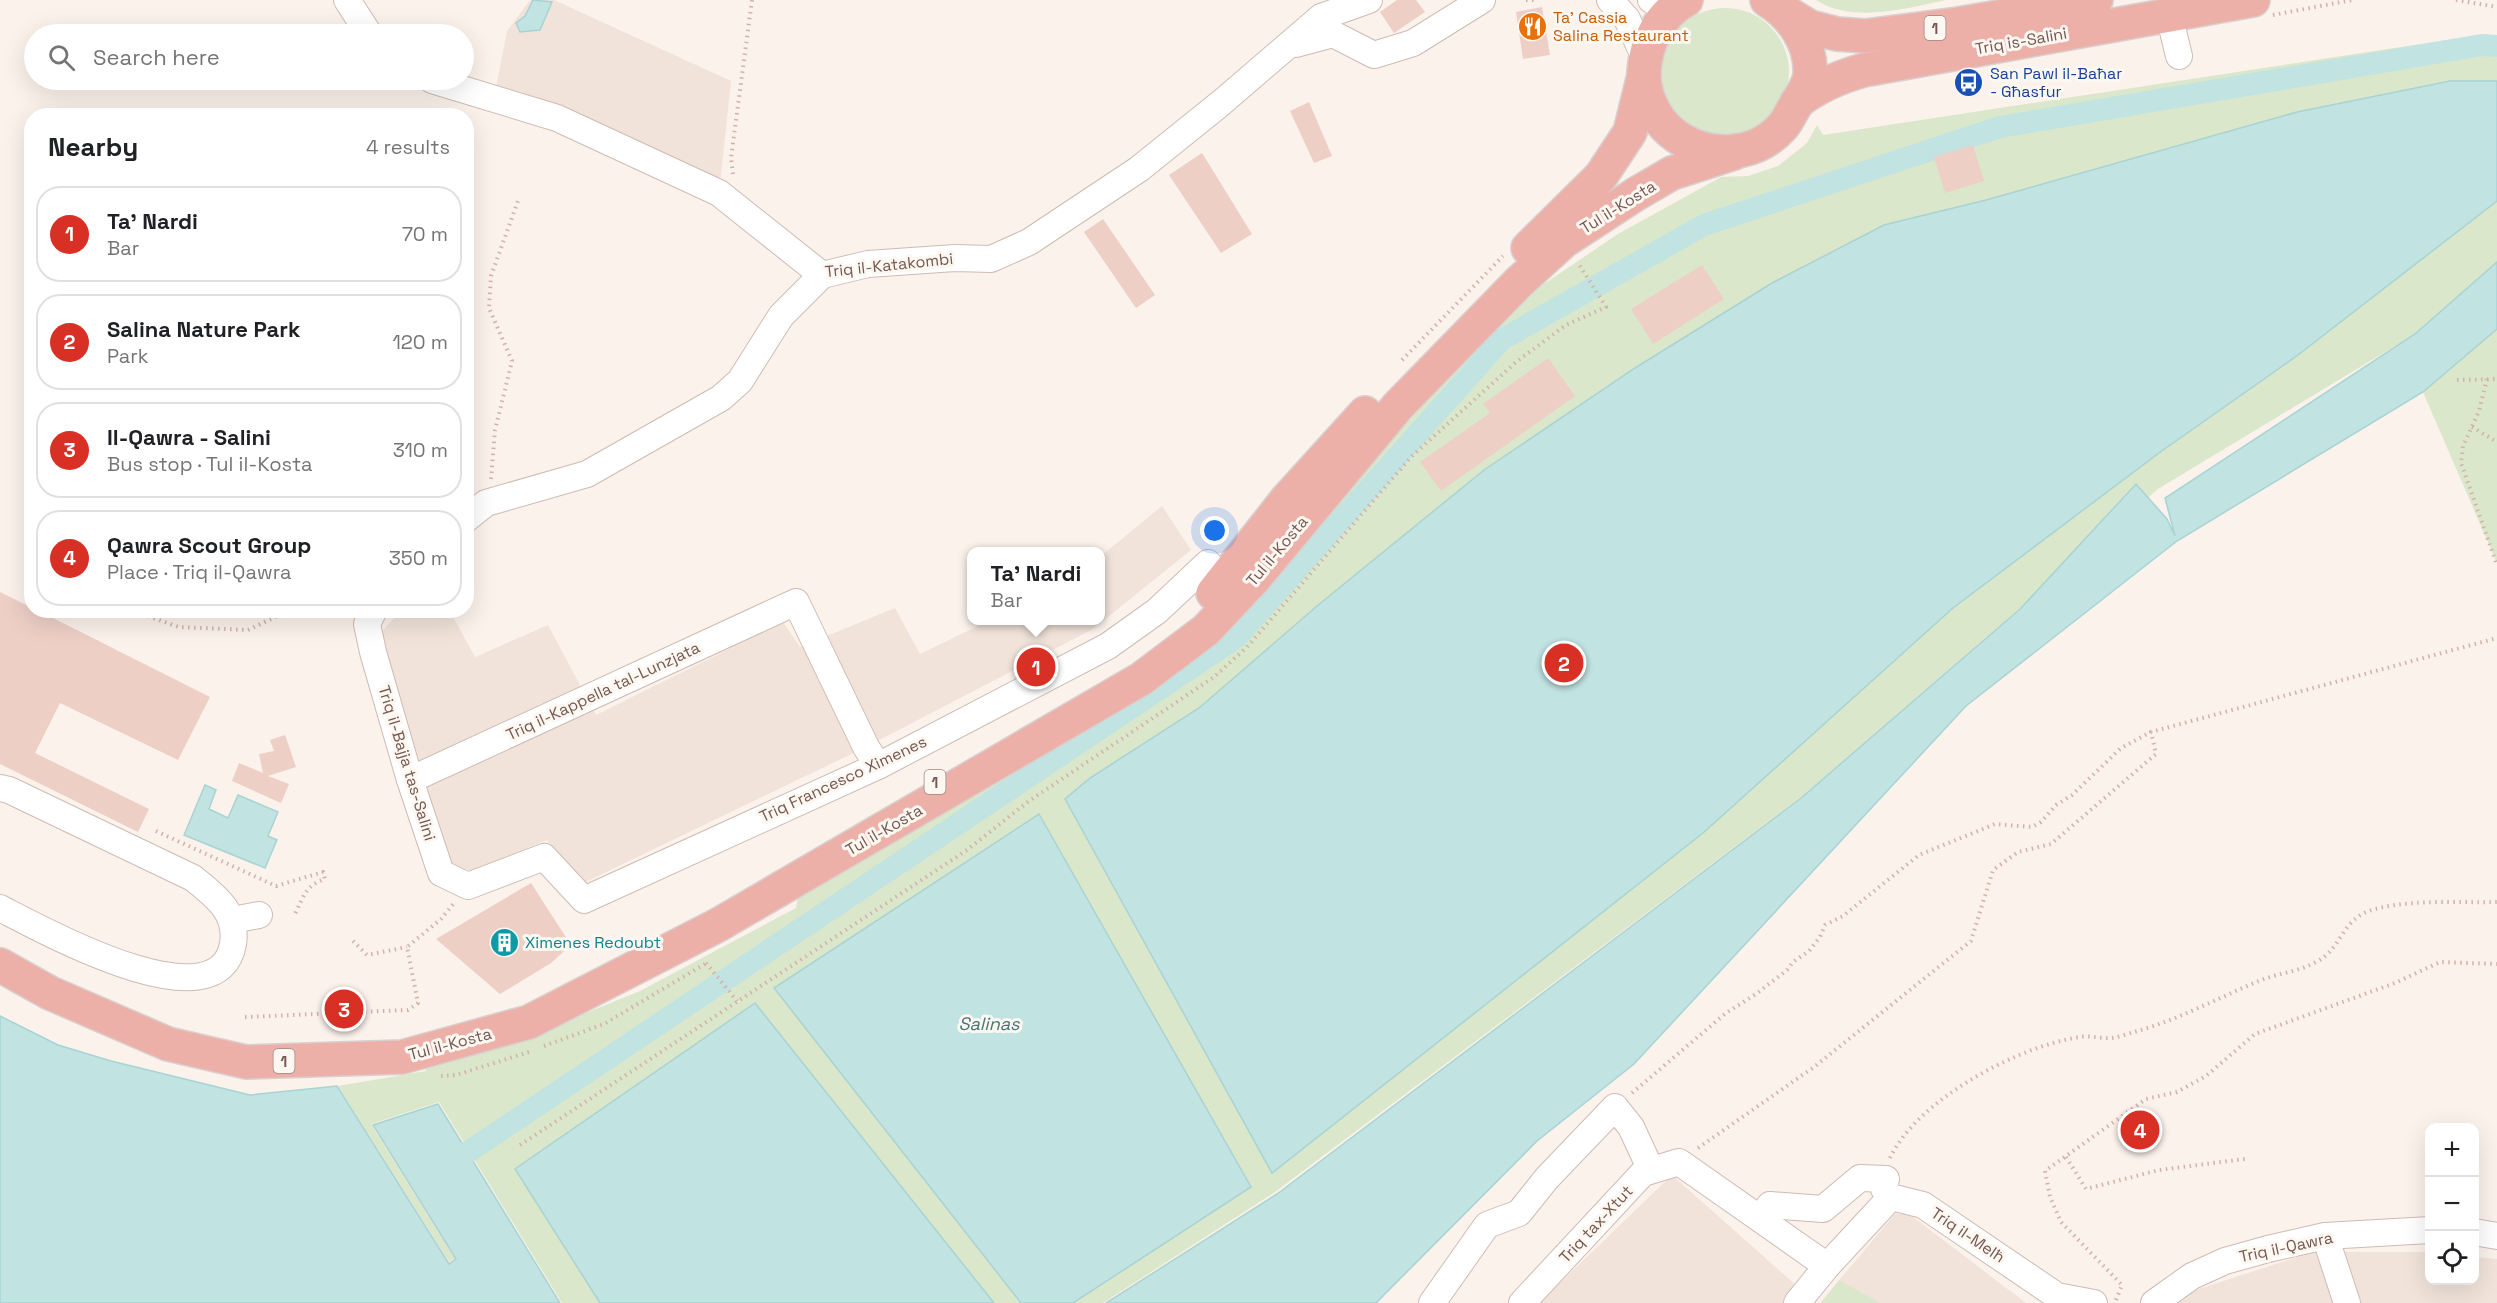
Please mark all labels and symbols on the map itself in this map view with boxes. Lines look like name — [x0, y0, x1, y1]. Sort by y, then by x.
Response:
place label: Ta' Cassia Salina Restaurant — [1553, 7, 1689, 46]
restaurant icon: Ta' Cassia Salina Restaurant — [1516, 10, 1548, 42]
road number: 1 — [1924, 16, 1946, 40]
street label: Triq is-Salini — [1973, 23, 2069, 59]
place label: San Pawl il-Baħar - Għasfur — [1990, 63, 2122, 102]
bus stop icon: San Pawl il-Baħar - Għasfur — [1953, 66, 1985, 98]
street label: Tul il-Kosta — [1576, 176, 1660, 238]
street label: Triq il-Katakombi — [824, 248, 954, 282]
street label: Tul il-Kosta — [1242, 512, 1312, 590]
your location — [1200, 516, 1229, 545]
street label: Triq il-Kappella tal-Lunzjata — [503, 637, 703, 745]
pin: 2 — [1544, 640, 1584, 686]
pin: 1 — [1016, 644, 1056, 690]
street label: Triq il-Bajja tas-Salini — [373, 683, 441, 843]
street label: Triq Francesco Ximenes — [756, 731, 930, 827]
road number: 1 — [924, 770, 946, 794]
street label: Tul il-Kosta — [842, 800, 926, 860]
building icon: Ximenes Redoubt — [488, 926, 520, 958]
place label: Ximenes Redoubt — [525, 932, 661, 953]
pin: 3 — [324, 986, 364, 1032]
water label: Salinas — [958, 1012, 1020, 1035]
street label: Tul il-Kosta — [406, 1023, 494, 1065]
road number: 1 — [274, 1049, 294, 1073]
pin: 4 — [2120, 1108, 2160, 1152]
street label: Triq tax-Xtut — [1555, 1181, 1637, 1267]
street label: Triq il-Melħ — [1927, 1203, 2009, 1267]
street label: Triq il-Qawra — [2237, 1227, 2335, 1267]

